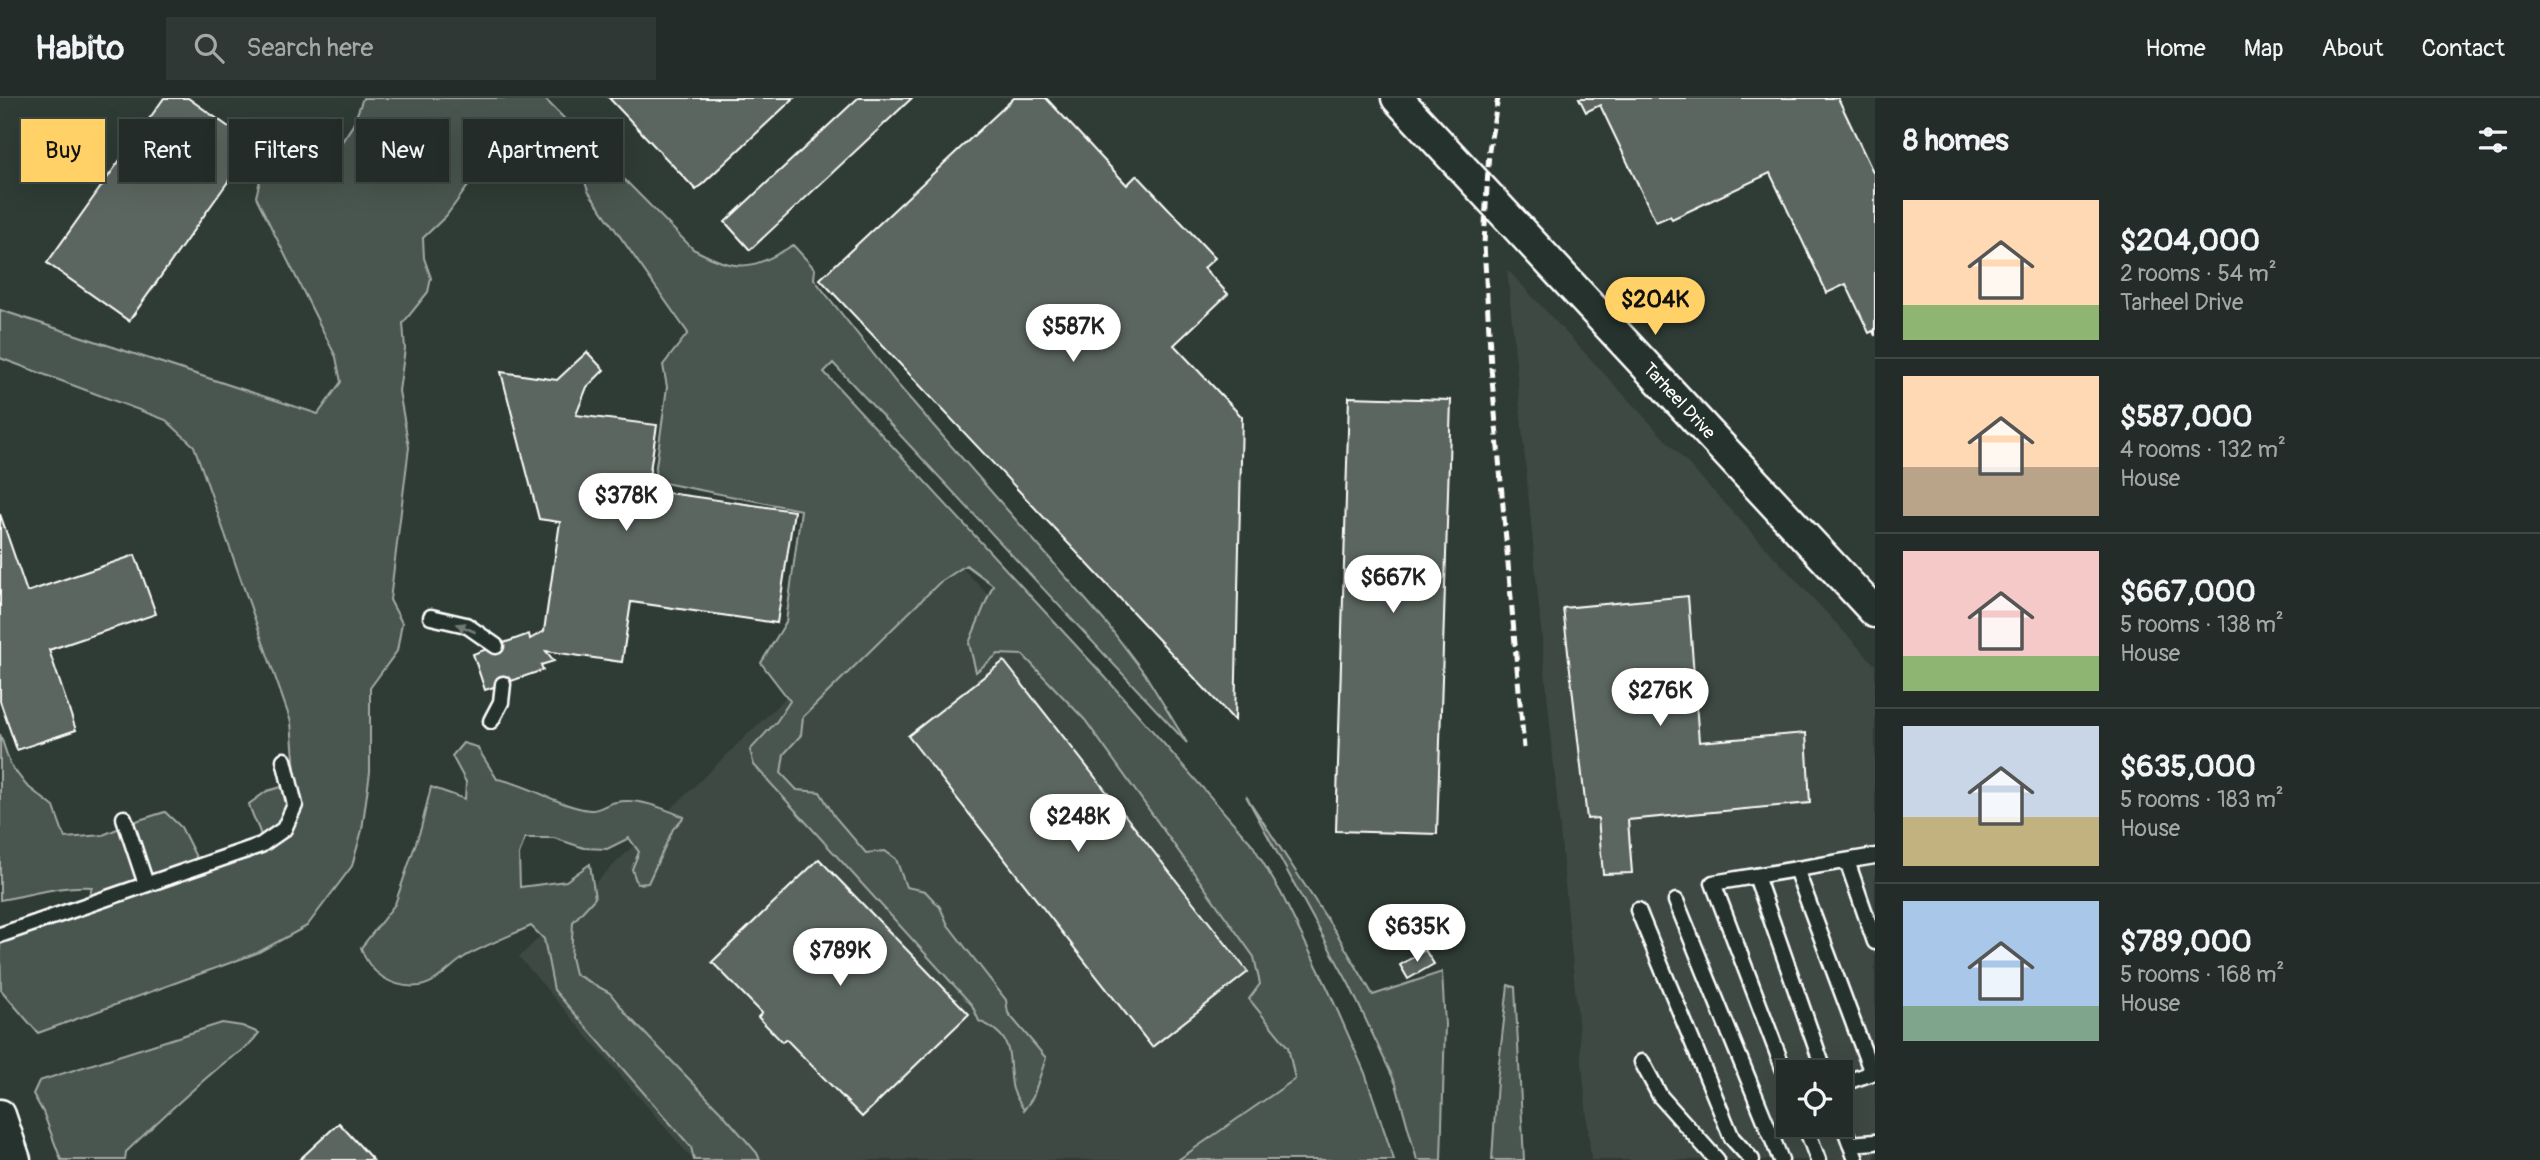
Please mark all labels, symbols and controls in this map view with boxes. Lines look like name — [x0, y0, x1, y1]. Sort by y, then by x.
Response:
search box — [166, 17, 656, 80]
text: Habito — [35, 28, 124, 69]
icon: search — [190, 29, 228, 67]
text: Search here — [246, 32, 373, 64]
text: Home — [2145, 34, 2206, 63]
text: Map — [2244, 34, 2284, 63]
text: About — [2322, 34, 2384, 63]
text: Contact — [2422, 34, 2505, 63]
chip: Buy — [21, 119, 105, 182]
chip: Rent — [119, 119, 215, 182]
chip: Filters — [229, 119, 342, 182]
chip: New — [356, 119, 449, 182]
chip: Apartment — [463, 119, 623, 182]
icon: filters — [2474, 121, 2512, 159]
text: 8 homes — [1903, 122, 2009, 159]
text: $204,000 — [2120, 222, 2260, 259]
icon: home — [1959, 228, 2043, 312]
text: 2 rooms · 54 m² — [2120, 259, 2277, 288]
pin: $204K — [1606, 278, 1704, 337]
text: $204K — [1621, 285, 1689, 314]
text: Tarheel Drive — [2120, 288, 2243, 317]
pin: $587K — [1024, 304, 1122, 364]
text: $587K — [1042, 312, 1104, 341]
street label: Tarheel Drive — [1638, 358, 1720, 444]
text: $587,000 — [2120, 398, 2253, 435]
icon: home — [1959, 404, 2043, 488]
text: 4 rooms · 132 m² — [2120, 435, 2286, 464]
text: House — [2120, 464, 2180, 493]
pin: $378K — [577, 474, 675, 533]
text: $378K — [595, 481, 657, 510]
pin: $667K — [1344, 556, 1442, 615]
text: $667K — [1360, 563, 1426, 592]
text: $667,000 — [2120, 573, 2256, 610]
icon: home — [1959, 579, 2043, 663]
text: 5 rooms · 138 m² — [2120, 610, 2284, 639]
one-way arrow — [456, 622, 476, 634]
text: House — [2120, 639, 2180, 668]
pin: $276K — [1611, 668, 1709, 728]
text: $276K — [1628, 676, 1692, 705]
text: $635,000 — [2120, 748, 2256, 785]
icon: home — [1959, 754, 2043, 838]
text: 5 rooms · 183 m² — [2120, 785, 2284, 814]
pin: $248K — [1029, 794, 1127, 854]
text: $248K — [1046, 802, 1110, 831]
text: House — [2120, 814, 2180, 843]
pin: $635K — [1368, 904, 1466, 964]
text: $635K — [1384, 912, 1450, 941]
text: $789,000 — [2120, 923, 2252, 960]
pin: $789K — [791, 928, 889, 988]
icon: home — [1959, 929, 2043, 1013]
text: $789K — [809, 936, 871, 965]
text: 5 rooms · 168 m² — [2120, 960, 2284, 989]
text: House — [2120, 989, 2180, 1018]
map controls — [1776, 1060, 1853, 1137]
button: locate — [1776, 1060, 1853, 1137]

